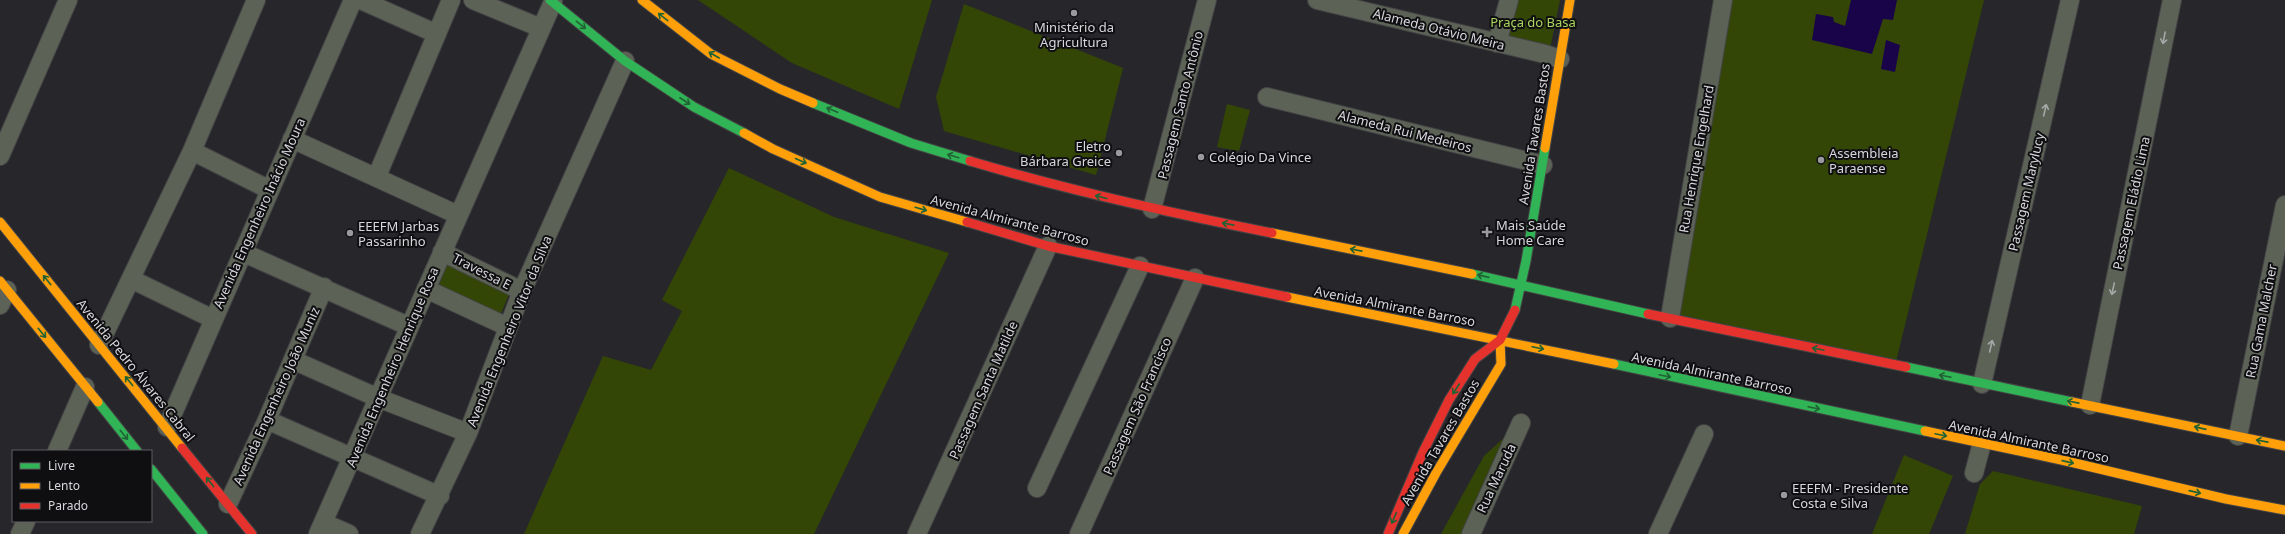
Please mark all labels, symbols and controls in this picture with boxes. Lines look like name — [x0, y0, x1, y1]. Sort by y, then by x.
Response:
street label: Alameda Otávio Meira — [1371, 4, 1507, 54]
marker: Ministério da Agricultura — [1069, 8, 1079, 18]
one-way arrow — [658, 12, 669, 21]
park label: Praça do Basa — [1490, 13, 1576, 31]
place label: Ministério da Agricultura — [1034, 18, 1114, 51]
one-way arrow — [575, 20, 586, 29]
street label: Passagem Santo Antônio — [1153, 29, 1207, 181]
one-way arrow — [2160, 31, 2168, 44]
one-way arrow — [708, 50, 720, 58]
street label: Avenida Tavares Bastos — [1514, 62, 1554, 206]
street label: Rua Henrique Engelhard — [1674, 84, 1718, 234]
one-way arrow — [680, 97, 691, 106]
one-way arrow — [2042, 104, 2050, 117]
one-way arrow — [826, 106, 838, 114]
street label: Alameda Rui Medeiros — [1336, 106, 1474, 156]
street label: Avenida Engenheiro Inácio Moura — [209, 115, 309, 311]
street label: Passagem Marylucy — [2004, 131, 2048, 253]
street label: Passagem Eládio Lima — [2108, 135, 2154, 271]
place label: Eletro Bárbara Greice — [1020, 137, 1111, 170]
place label: Assembleia Paraense — [1829, 144, 1899, 177]
marker: Eletro Bárbara Greice — [1114, 148, 1124, 158]
place label: Colégio Da Vince — [1209, 148, 1311, 166]
one-way arrow — [947, 152, 960, 159]
marker: Colégio Da Vince — [1196, 152, 1206, 162]
marker: Assembleia Paraense — [1816, 155, 1826, 165]
one-way arrow — [794, 158, 806, 166]
street label: Avenida Almirante Barroso — [929, 190, 1091, 250]
one-way arrow — [1095, 193, 1108, 200]
one-way arrow — [915, 206, 928, 213]
place label: Mais Saúde Home Care — [1496, 216, 1566, 249]
place label: EEEFM Jarbas Passarinho — [358, 217, 439, 250]
one-way arrow — [1222, 220, 1235, 228]
marker: Mais Saúde Home Care — [1481, 226, 1493, 238]
marker: EEEFM Jarbas Passarinho — [345, 228, 355, 238]
street label: Avenida Engenheiro Vitor da Silva — [462, 233, 556, 429]
one-way arrow — [1350, 246, 1363, 254]
street label: Travessa E — [450, 249, 514, 293]
street label: Rua Gama Malcher — [2241, 262, 2281, 380]
street label: Avenida Engenheiro Henrique Rosa — [342, 264, 442, 470]
one-way arrow — [1477, 272, 1490, 280]
one-way arrow — [42, 274, 51, 285]
street label: Avenida Almirante Barroso — [1313, 282, 1477, 330]
one-way arrow — [2109, 282, 2117, 295]
street label: Avenida Pedro Álvares Cabral — [73, 295, 199, 445]
street label: Avenida Engenheiro João Muniz — [228, 304, 324, 488]
street label: Passagem Santa Matilde — [944, 318, 1022, 462]
one-way arrow — [38, 328, 46, 339]
street label: Passagem São Francisco — [1099, 334, 1175, 478]
one-way arrow — [1987, 339, 1995, 352]
one-way arrow — [1812, 344, 1825, 352]
one-way arrow — [1532, 345, 1545, 353]
street label: Avenida Almirante Barroso — [1630, 347, 1794, 399]
one-way arrow — [1939, 371, 1952, 379]
one-way arrow — [1658, 373, 1671, 381]
one-way arrow — [124, 375, 133, 386]
street label: Avenida Tavares Bastos — [1397, 376, 1483, 508]
one-way arrow — [1452, 383, 1460, 394]
one-way arrow — [2067, 397, 2080, 405]
one-way arrow — [1807, 405, 1820, 413]
street label: Avenida Almirante Barroso — [1947, 415, 2111, 467]
one-way arrow — [2194, 423, 2207, 431]
one-way arrow — [119, 429, 128, 440]
one-way arrow — [1934, 431, 1947, 439]
one-way arrow — [2255, 437, 2268, 445]
street label: Rua Maruda — [1472, 440, 1520, 516]
legend — [12, 450, 152, 522]
text: Livre — [48, 457, 75, 474]
one-way arrow — [2061, 459, 2074, 467]
text: Lento — [48, 477, 80, 494]
one-way arrow — [206, 477, 215, 487]
place label: EEEFM - Presidente Costa e Silva — [1792, 479, 1908, 512]
one-way arrow — [2188, 488, 2201, 496]
marker: EEEFM - Presidente Costa e Silva — [1779, 490, 1789, 500]
text: Parado — [48, 497, 88, 514]
one-way arrow — [1389, 512, 1397, 524]

